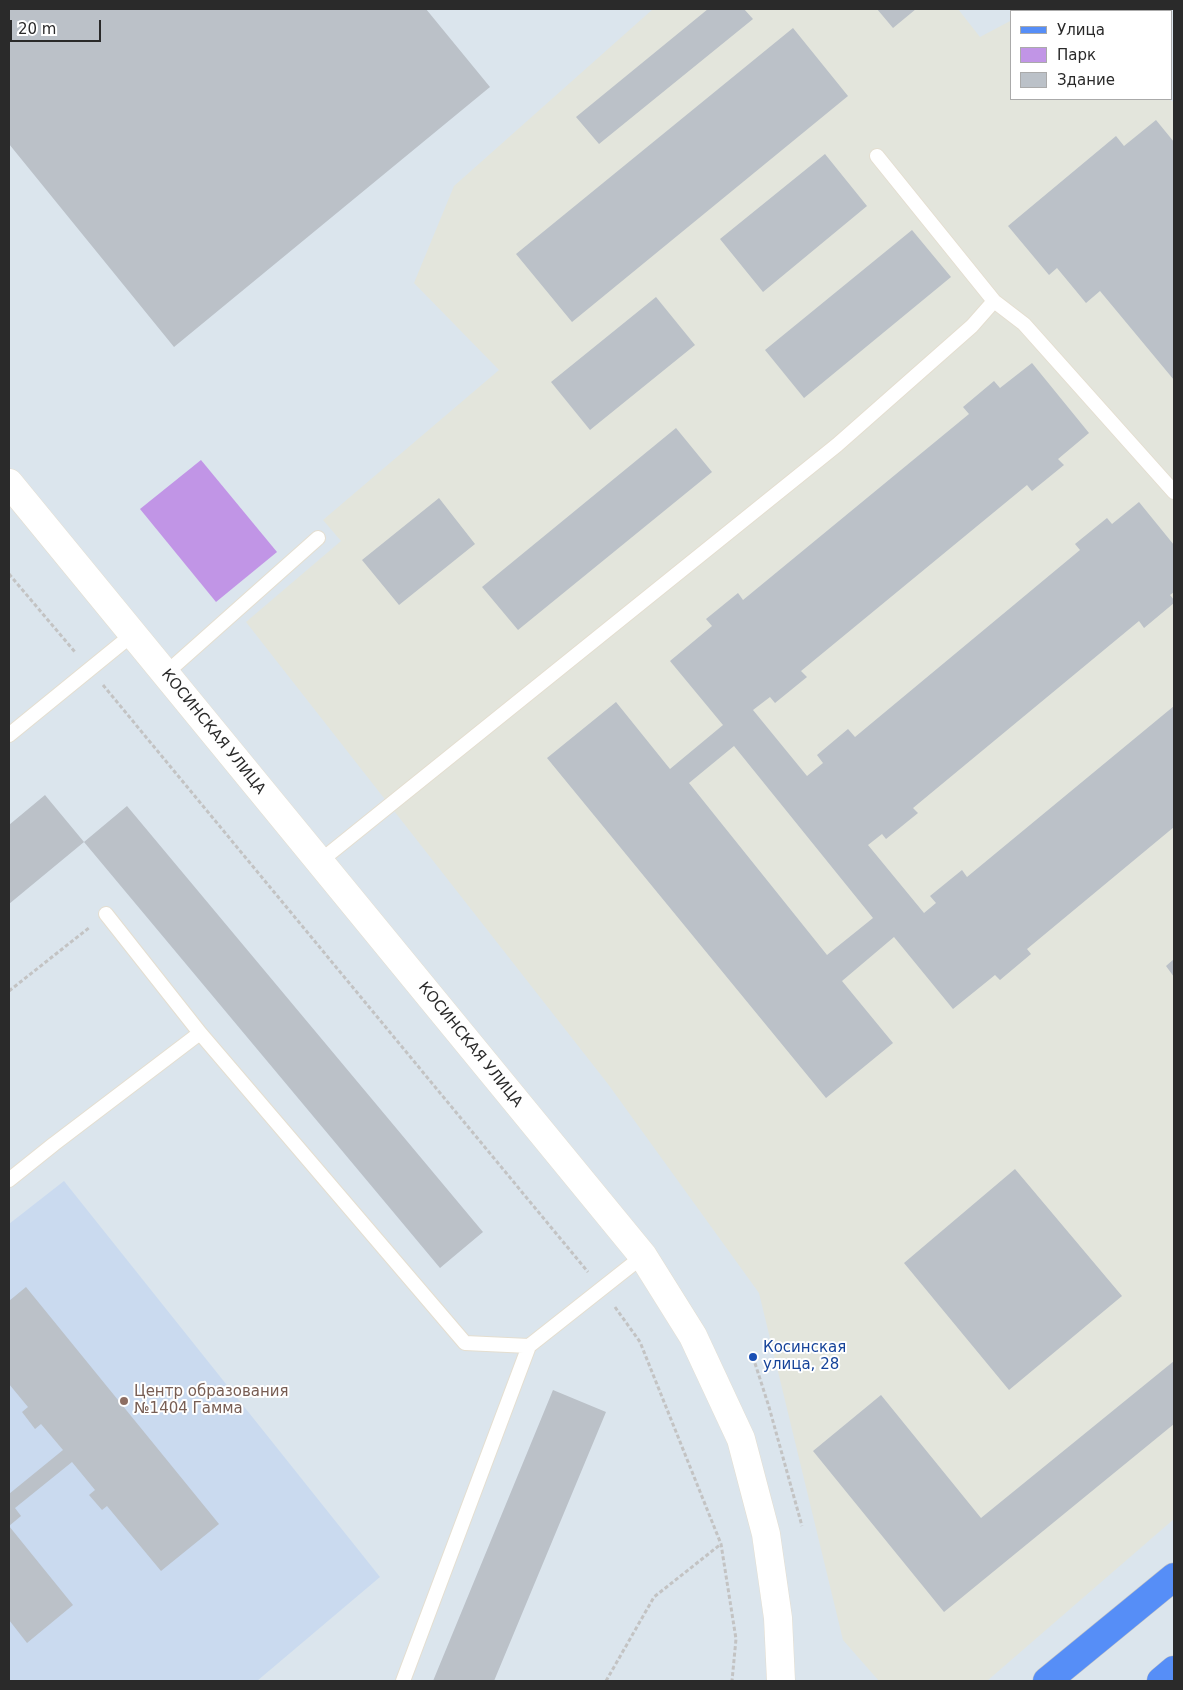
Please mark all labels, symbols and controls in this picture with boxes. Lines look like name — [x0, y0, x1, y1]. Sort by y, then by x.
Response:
scale bar — [12, 10, 104, 42]
legend — [1010, 10, 1173, 100]
text: 20 m — [18, 20, 56, 38]
text: Улица — [1057, 21, 1105, 39]
text: Парк — [1057, 46, 1096, 64]
text: Здание — [1057, 71, 1115, 89]
street label: КОСИНСКАЯ УЛИЦА — [157, 666, 269, 798]
street label: КОСИНСКАЯ УЛИЦА — [414, 979, 526, 1111]
place label: Косинская улица, 28 — [763, 1339, 846, 1374]
marker: Косинская улица, 28 — [747, 1351, 759, 1363]
place label: Центр образования №1404 Гамма — [134, 1383, 289, 1418]
marker: Центр образования №1404 Гамма — [118, 1395, 130, 1407]

